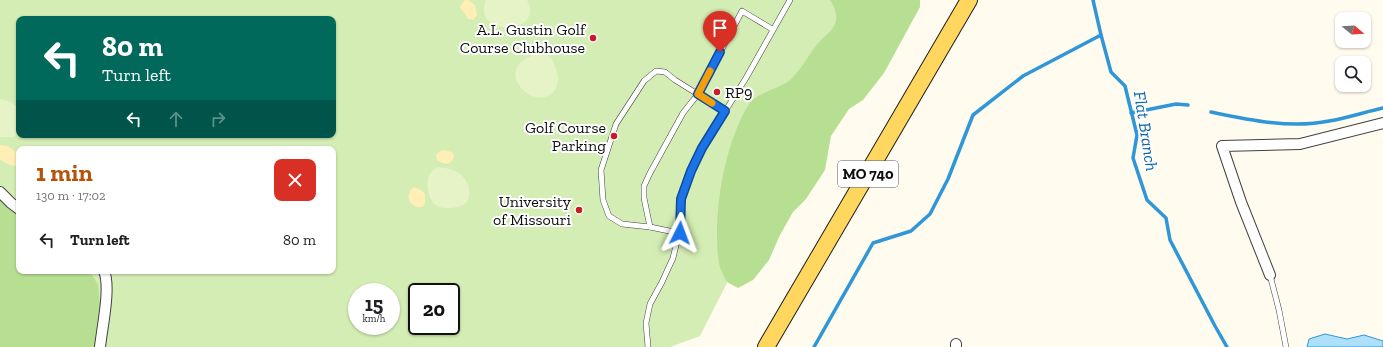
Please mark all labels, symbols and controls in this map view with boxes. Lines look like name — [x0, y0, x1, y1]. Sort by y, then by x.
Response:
pin — [703, 11, 737, 52]
north arrow — [1335, 12, 1371, 48]
map controls — [1335, 12, 1371, 92]
icon: arrive — [709, 17, 731, 39]
place label: A.L. Gustin Golf Course Clubhouse — [460, 20, 587, 57]
text: 80 m — [102, 30, 163, 63]
icon: left — [36, 32, 88, 84]
marker: A.L. Gustin Golf Course Clubhouse — [588, 33, 598, 43]
button: search — [1335, 56, 1371, 92]
text: Turn left — [102, 64, 171, 86]
place label: RP9 — [725, 83, 753, 102]
marker: RP9 — [712, 87, 722, 97]
water label: Flat Branch — [1130, 90, 1162, 173]
icon: left — [123, 108, 145, 130]
icon: ahead — [165, 108, 187, 130]
icon: right — [207, 108, 229, 130]
place label: Golf Course Parking — [525, 118, 606, 155]
marker: Golf Course Parking — [609, 131, 619, 141]
text: 1 min — [36, 158, 93, 187]
button: close — [274, 159, 316, 201]
road number: MO 740 — [838, 161, 898, 187]
text: 130 m · 17:02 — [36, 188, 106, 203]
place label: University of Missouri — [493, 192, 572, 229]
marker: University of Missouri — [574, 205, 584, 215]
position arrow — [659, 212, 701, 254]
icon: left — [36, 229, 58, 251]
text: Turn left — [70, 231, 130, 249]
text: 80 m — [283, 231, 316, 249]
speed limit sign: 20 — [408, 283, 460, 335]
text: 15 — [365, 292, 383, 316]
text: km/h — [363, 313, 385, 325]

